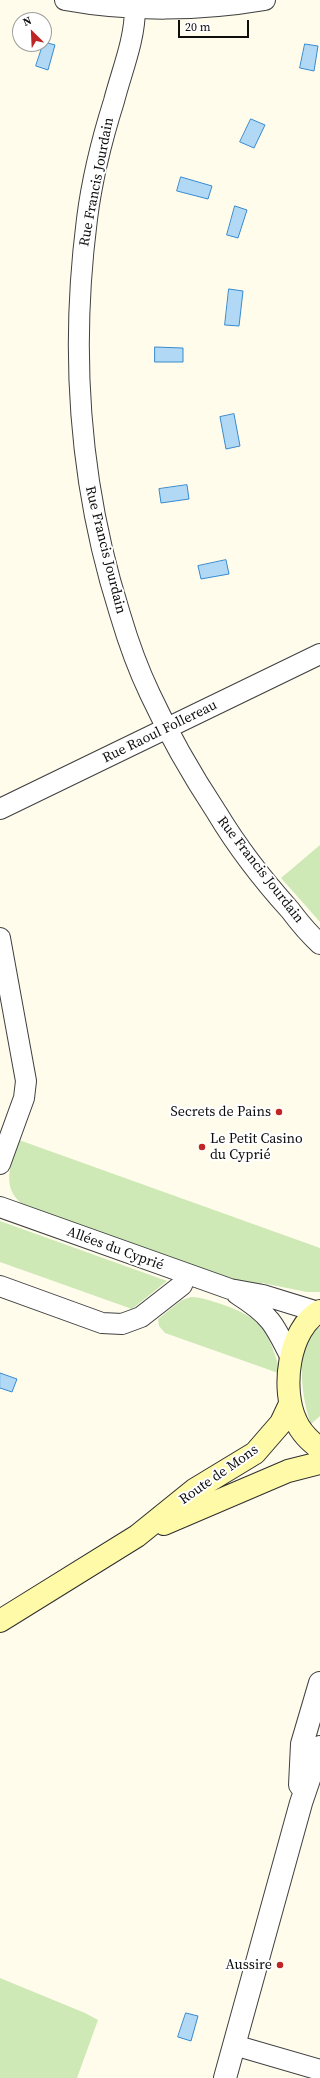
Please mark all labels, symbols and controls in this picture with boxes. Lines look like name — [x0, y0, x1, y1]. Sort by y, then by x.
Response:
north arrow — [12, 12, 52, 52]
scale bar — [180, 12, 251, 38]
text: N — [21, 13, 34, 30]
text: 20 m — [185, 19, 211, 35]
street label: Rue Francis Jourdain — [76, 116, 118, 248]
street label: Rue Francis Jourdain — [81, 484, 129, 616]
street label: Rue Raoul Follereau — [100, 697, 220, 767]
street label: Rue Francis Jourdain — [213, 813, 307, 927]
place label: Secrets de Pains — [171, 1104, 271, 1120]
marker: Secrets de Pains — [274, 1107, 284, 1117]
place label: Le Petit Casino du Cyprié — [210, 1131, 303, 1164]
marker: Le Petit Casino du Cyprié — [197, 1142, 207, 1152]
street label: Allées du Cyprié — [64, 1224, 166, 1274]
street label: Route de Mons — [176, 1442, 262, 1508]
place label: Aussire — [226, 1957, 272, 1973]
marker: Aussire — [275, 1960, 285, 1970]

